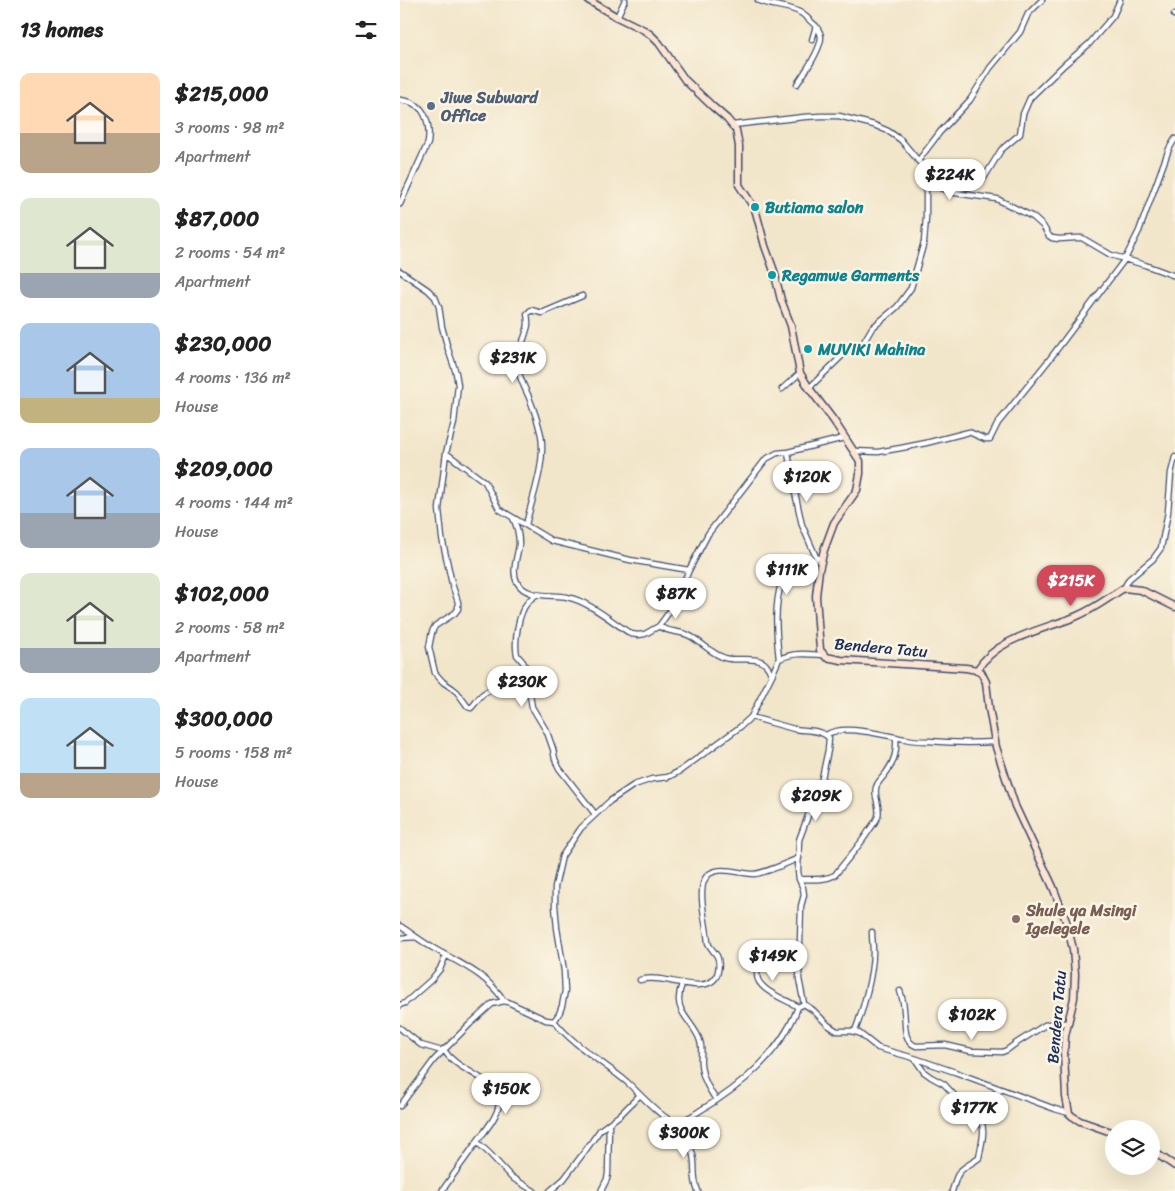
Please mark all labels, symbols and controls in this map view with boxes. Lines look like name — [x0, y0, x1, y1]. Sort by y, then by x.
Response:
text: 13 homes — [20, 11, 103, 49]
icon: filters — [352, 16, 380, 44]
text: $215,000 — [175, 75, 269, 113]
place label: Jiwe Subward Office — [440, 83, 539, 130]
icon: home — [60, 93, 120, 153]
marker: Jiwe Subward Office — [425, 100, 437, 112]
text: 3 rooms · 98 m² — [175, 113, 284, 142]
text: Apartment — [175, 142, 251, 171]
pin: $224K — [915, 158, 985, 201]
text: $224K — [926, 160, 974, 189]
place label: Butiama salon — [765, 193, 864, 222]
text: $87,000 — [175, 200, 259, 238]
marker: Butiama salon — [749, 201, 761, 213]
icon: home — [60, 218, 120, 278]
text: 2 rooms · 54 m² — [175, 238, 285, 267]
place label: Regamwe Garments — [781, 261, 920, 290]
text: Apartment — [175, 267, 251, 296]
marker: Regamwe Garments — [766, 269, 778, 281]
text: $230,000 — [175, 325, 272, 363]
place label: MUVIKI Mahina — [817, 335, 926, 364]
pin: $231K — [478, 342, 548, 384]
icon: home — [60, 343, 120, 403]
text: $231K — [490, 343, 536, 372]
marker: MUVIKI Mahina — [802, 343, 814, 355]
text: 4 rooms · 136 m² — [175, 363, 291, 392]
text: House — [175, 392, 218, 421]
text: $209,000 — [175, 450, 273, 488]
pin: $120K — [772, 460, 842, 503]
text: $120K — [784, 462, 830, 491]
icon: home — [60, 468, 120, 528]
text: 4 rooms · 144 m² — [175, 488, 293, 517]
text: House — [175, 517, 218, 546]
pin: $111K — [752, 554, 822, 596]
text: $111K — [766, 555, 808, 584]
pin: $215K — [1036, 564, 1106, 607]
text: $215K — [1048, 566, 1094, 595]
text: $102,000 — [175, 575, 269, 613]
pin: $87K — [646, 578, 706, 620]
text: $87K — [656, 579, 696, 608]
icon: home — [60, 593, 120, 653]
text: 2 rooms · 58 m² — [175, 613, 285, 642]
street label: Bendera Tatu — [833, 629, 929, 666]
text: Apartment — [175, 642, 251, 671]
pin: $230K — [487, 666, 557, 708]
text: $230K — [498, 667, 546, 696]
text: $300,000 — [175, 700, 273, 738]
icon: home — [60, 718, 120, 778]
text: 5 rooms · 158 m² — [175, 738, 292, 767]
text: House — [175, 767, 218, 796]
pin: $209K — [781, 780, 851, 822]
text: $209K — [791, 781, 841, 810]
place label: Shule ya Msingi Igelegele — [1025, 896, 1138, 943]
marker: Shule ya Msingi Igelegele — [1010, 913, 1022, 925]
pin: $149K — [738, 940, 808, 982]
text: $149K — [749, 941, 797, 970]
street label: Bendera Tatu — [1038, 969, 1075, 1065]
pin: $102K — [937, 998, 1007, 1041]
text: $102K — [949, 1000, 995, 1029]
pin: $150K — [471, 1072, 541, 1115]
text: $150K — [482, 1074, 530, 1103]
pin: $177K — [939, 1092, 1009, 1134]
text: $177K — [951, 1093, 997, 1122]
pin: $300K — [649, 1116, 719, 1159]
text: $300K — [659, 1118, 709, 1147]
map controls — [1105, 1120, 1160, 1175]
button: layers — [1105, 1120, 1160, 1175]

